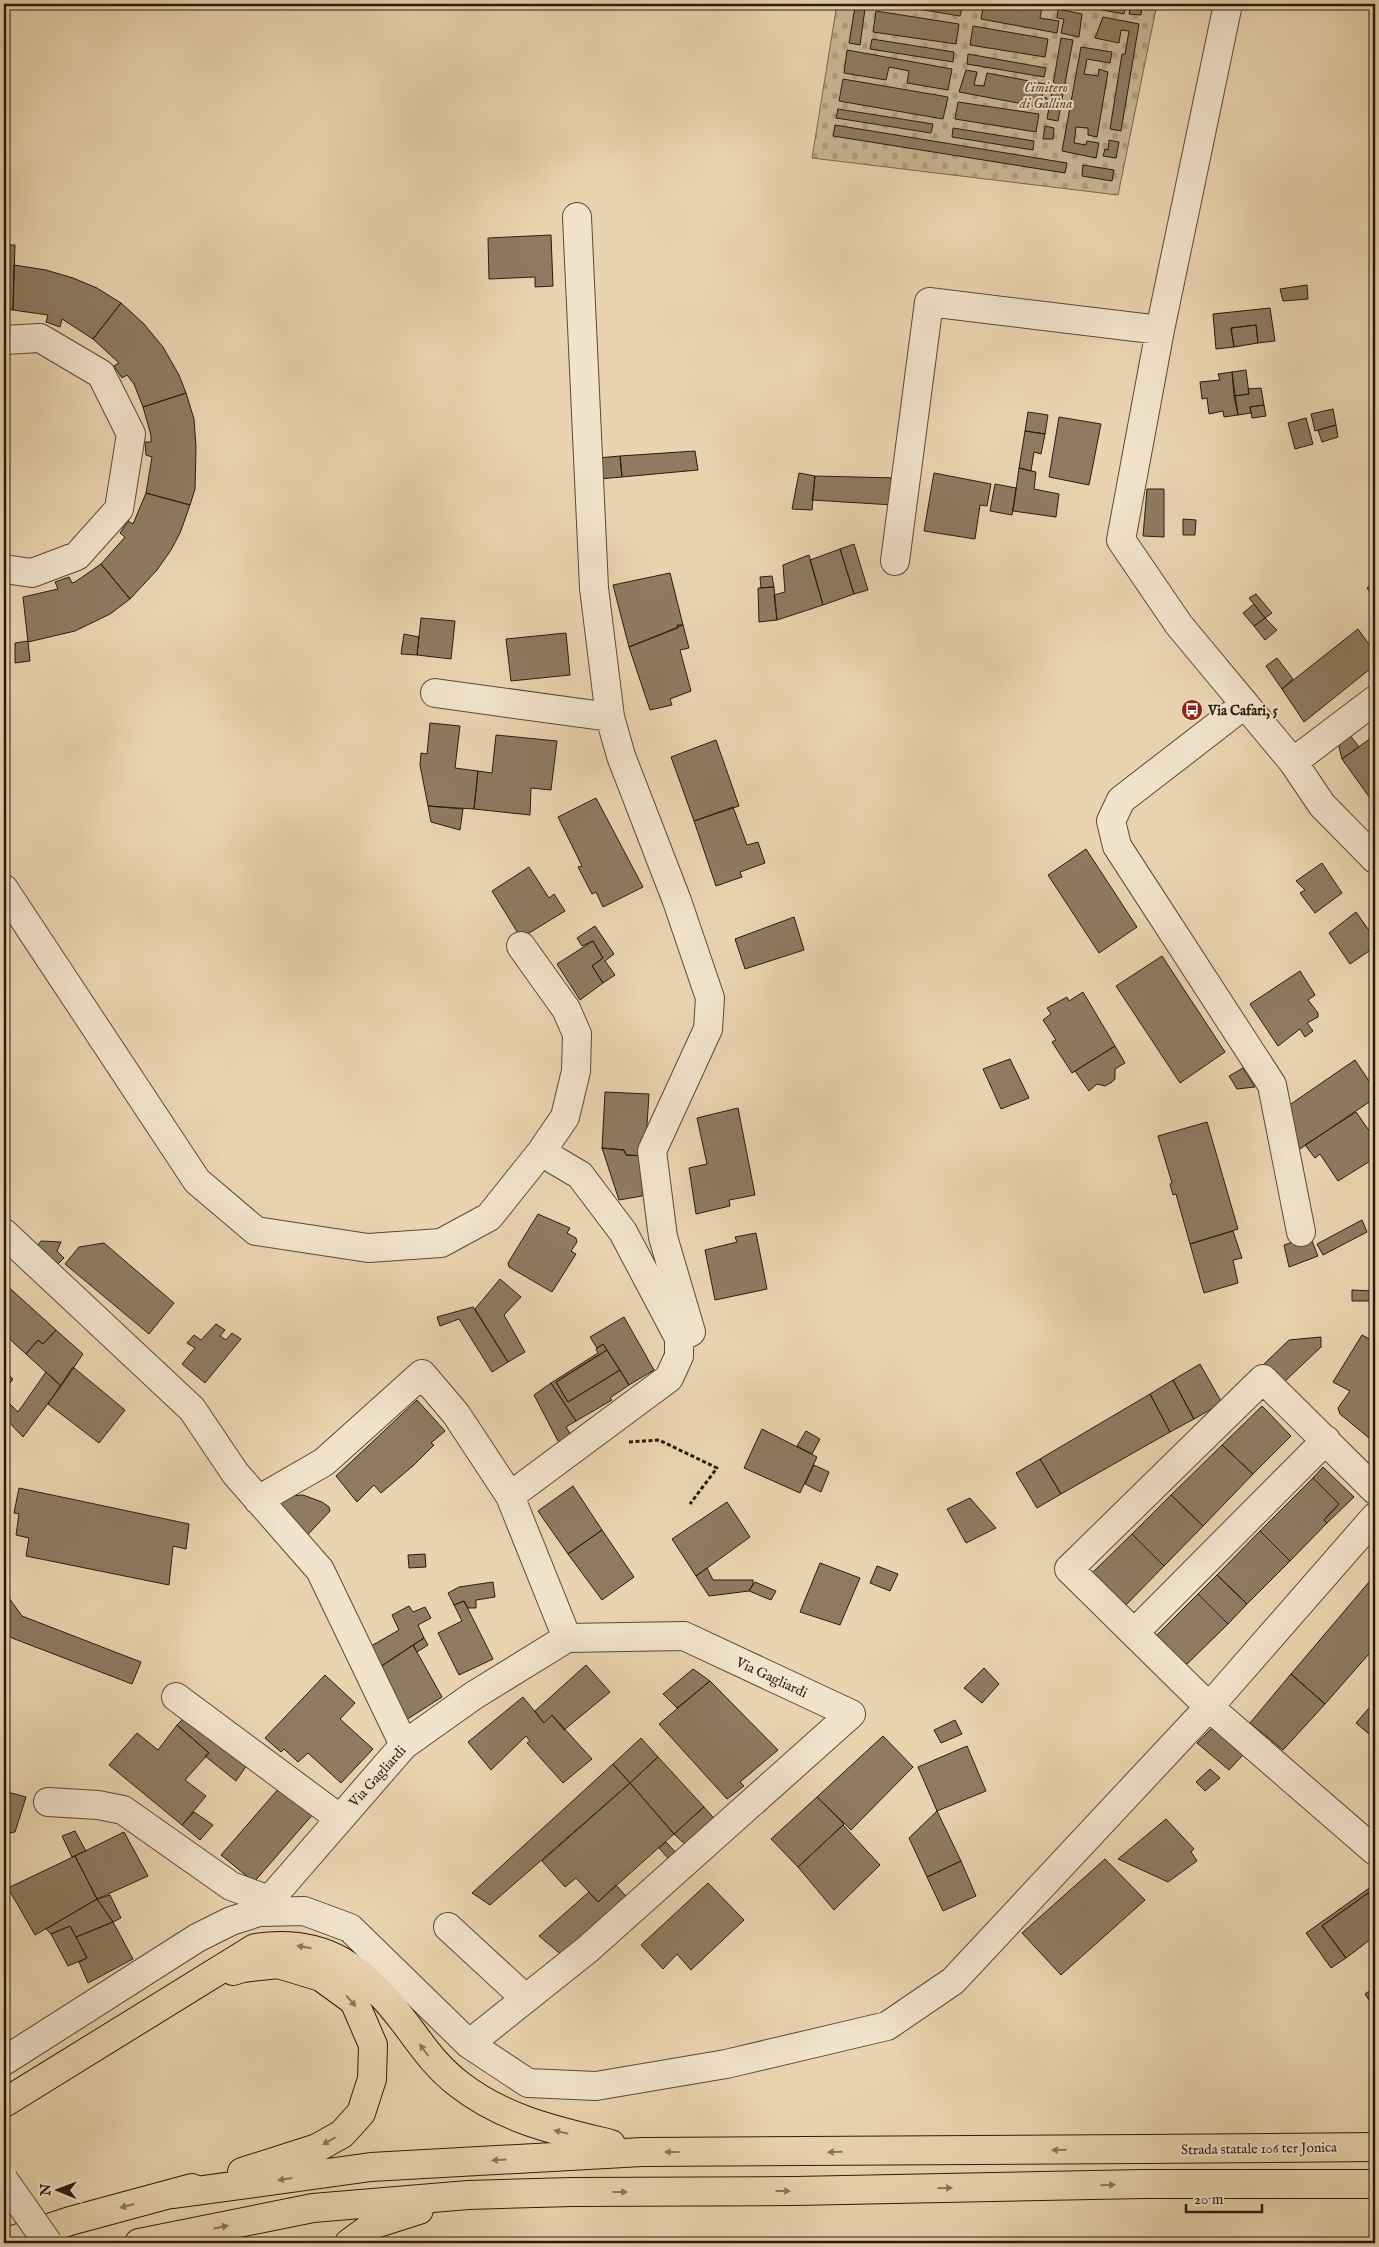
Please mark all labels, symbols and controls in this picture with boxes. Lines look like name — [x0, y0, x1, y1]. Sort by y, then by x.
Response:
park label: Cimitero di Gallina — [1019, 79, 1072, 113]
bus stop icon: Via Cafari, 5 — [1180, 698, 1204, 722]
place label: Via Cafari, 5 — [1207, 702, 1278, 720]
street label: Via Gagliardi — [732, 1653, 810, 1702]
street label: Via Gagliardi — [345, 1742, 410, 1812]
one-way arrow — [296, 1943, 312, 1951]
one-way arrow — [345, 1995, 356, 2008]
one-way arrow — [419, 2043, 429, 2057]
one-way arrow — [553, 2128, 568, 2136]
one-way arrow — [321, 2137, 336, 2145]
street label: Strada statale 106 ter Jonica — [1181, 2139, 1338, 2159]
one-way arrow — [1051, 2146, 1067, 2154]
one-way arrow — [664, 2148, 680, 2156]
one-way arrow — [827, 2148, 843, 2156]
one-way arrow — [490, 2156, 506, 2164]
north arrow — [32, 2164, 82, 2214]
one-way arrow — [276, 2175, 292, 2183]
one-way arrow — [1100, 2181, 1116, 2189]
scale bar — [1186, 2182, 1263, 2214]
text: N — [37, 2184, 55, 2197]
one-way arrow — [938, 2184, 954, 2192]
one-way arrow — [775, 2187, 791, 2195]
one-way arrow — [613, 2188, 629, 2196]
text: 20 m — [1194, 2190, 1224, 2209]
one-way arrow — [119, 2203, 134, 2211]
one-way arrow — [213, 2222, 229, 2230]

